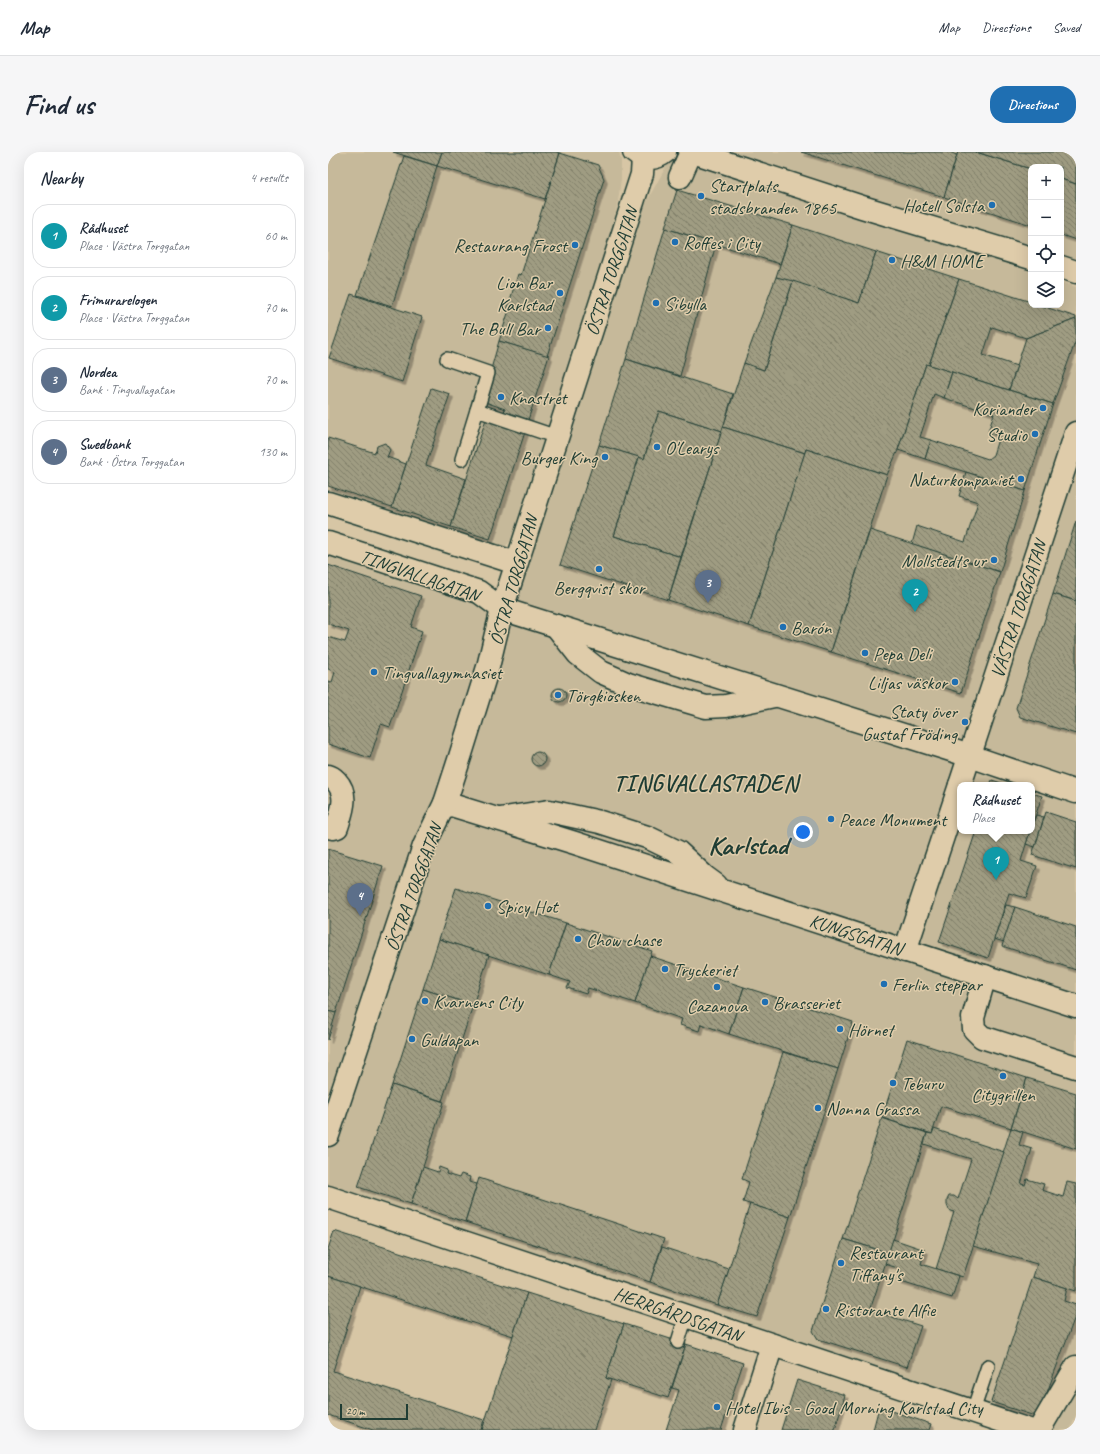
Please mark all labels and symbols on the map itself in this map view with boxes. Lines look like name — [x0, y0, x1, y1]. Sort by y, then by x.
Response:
place label: Startplats stadsbranden 1865 — [709, 174, 838, 220]
marker: Startplats stadsbranden 1865 — [696, 191, 706, 201]
place label: Hotell Solsta — [903, 194, 986, 218]
marker: Hotell Solsta — [987, 200, 997, 210]
street label: ÖSTRA TORGGATAN — [580, 201, 645, 339]
place label: Roffes i City — [683, 231, 761, 255]
place label: Restaurang Frost — [453, 234, 569, 258]
marker: Roffes i City — [670, 237, 680, 247]
marker: Restaurang Frost — [570, 240, 580, 250]
place label: H&M HOME — [900, 249, 986, 273]
marker: H&M HOME — [887, 255, 897, 265]
place label: Lion Bar Karlstad — [496, 271, 556, 317]
marker: Lion Bar Karlstad — [555, 288, 565, 298]
place label: Sibylla — [664, 292, 707, 316]
marker: Sibylla — [651, 298, 661, 308]
place label: The Bull Bar — [459, 317, 542, 341]
marker: The Bull Bar — [543, 323, 553, 333]
place label: Knastret — [509, 386, 568, 410]
marker: Knastret — [496, 392, 506, 402]
place label: Koriander — [973, 397, 1037, 421]
marker: Koriander — [1038, 403, 1048, 413]
place label: Studio — [986, 423, 1028, 447]
marker: Studio — [1030, 429, 1040, 439]
place label: O'Learys — [665, 436, 720, 460]
marker: O'Learys — [652, 442, 662, 452]
place label: Burger King — [521, 446, 598, 470]
marker: Burger King — [600, 452, 610, 462]
place label: Naturkompaniet — [909, 468, 1015, 492]
marker: Naturkompaniet — [1016, 474, 1026, 484]
street label: ÖSTRA TORGGATAN — [484, 510, 545, 648]
street label: VÄSTRA TORGGATAN — [985, 534, 1053, 681]
street label: TINGVALLAGATAN — [357, 544, 486, 609]
place label: Mollstedts ur — [902, 549, 987, 573]
marker: Mollstedts ur — [989, 555, 999, 565]
marker: Bergqvist skor — [594, 564, 604, 574]
pin: 3 — [695, 570, 721, 603]
place label: Bergqvist skor — [554, 576, 647, 600]
pin: 2 — [902, 579, 928, 612]
place label: Barón — [791, 616, 832, 640]
marker: Barón — [778, 622, 788, 632]
place label: Pepa Deli — [873, 642, 933, 666]
marker: Pepa Deli — [860, 648, 870, 658]
place label: Tingvallagymnasiet — [382, 661, 504, 685]
marker: Tingvallagymnasiet — [369, 667, 379, 677]
place label: Liljas väskor — [868, 671, 949, 695]
marker: Liljas väskor — [950, 677, 960, 687]
place label: Törgkiosken — [566, 684, 642, 708]
marker: Törgkiosken — [553, 690, 563, 700]
place label: Staty över Gustaf Fröding — [862, 700, 958, 746]
marker: Staty över Gustaf Fröding — [960, 717, 970, 727]
district label: TINGVALLASTADEN — [613, 769, 801, 798]
place label: Peace Monument — [839, 808, 948, 832]
marker: Peace Monument — [826, 814, 836, 824]
street label: ÖSTRA TORGGATAN — [380, 817, 449, 954]
your location — [793, 822, 813, 842]
district label: Karlstad — [708, 828, 793, 862]
pin: 1 — [983, 847, 1009, 880]
pin: 4 — [347, 883, 373, 916]
place label: Spicy Hot — [496, 895, 559, 919]
marker: Spicy Hot — [483, 901, 493, 911]
street label: KUNGSGATAN — [806, 909, 908, 962]
place label: Chow chase — [586, 928, 663, 952]
marker: Chow chase — [573, 934, 583, 944]
place label: Tryckeriet — [673, 958, 739, 982]
marker: Tryckeriet — [660, 964, 670, 974]
place label: Ferlin steppar — [892, 973, 983, 997]
marker: Ferlin steppar — [879, 979, 889, 989]
marker: Cazanova — [712, 982, 722, 992]
place label: Kvarnens City — [433, 990, 524, 1014]
place label: Brasseriet — [773, 991, 842, 1015]
place label: Cazanova — [687, 994, 749, 1018]
marker: Kvarnens City — [420, 996, 430, 1006]
marker: Brasseriet — [760, 997, 770, 1007]
place label: Hörnet — [848, 1018, 896, 1042]
marker: Hörnet — [835, 1024, 845, 1034]
place label: Guldapan — [420, 1028, 479, 1052]
marker: Guldapan — [407, 1034, 417, 1044]
marker: Citygrillen — [998, 1071, 1008, 1081]
place label: Teburu — [901, 1072, 944, 1096]
marker: Teburu — [888, 1078, 898, 1088]
place label: Citygrillen — [971, 1083, 1035, 1107]
place label: Nonna Grassa — [826, 1097, 920, 1121]
marker: Nonna Grassa — [813, 1103, 823, 1113]
place label: Restaurant Tiffany's — [849, 1241, 924, 1287]
marker: Restaurant Tiffany's — [836, 1258, 846, 1268]
street label: HERRGÅRDSGATAN — [611, 1282, 748, 1349]
place label: Ristorante Alfie — [834, 1298, 937, 1322]
marker: Ristorante Alfie — [821, 1304, 831, 1314]
place label: Hotel Ibis - Good Morning Karlstad City — [725, 1396, 984, 1420]
scale bar — [340, 1402, 408, 1421]
marker: Hotel Ibis - Good Morning Karlstad City — [712, 1402, 722, 1412]

